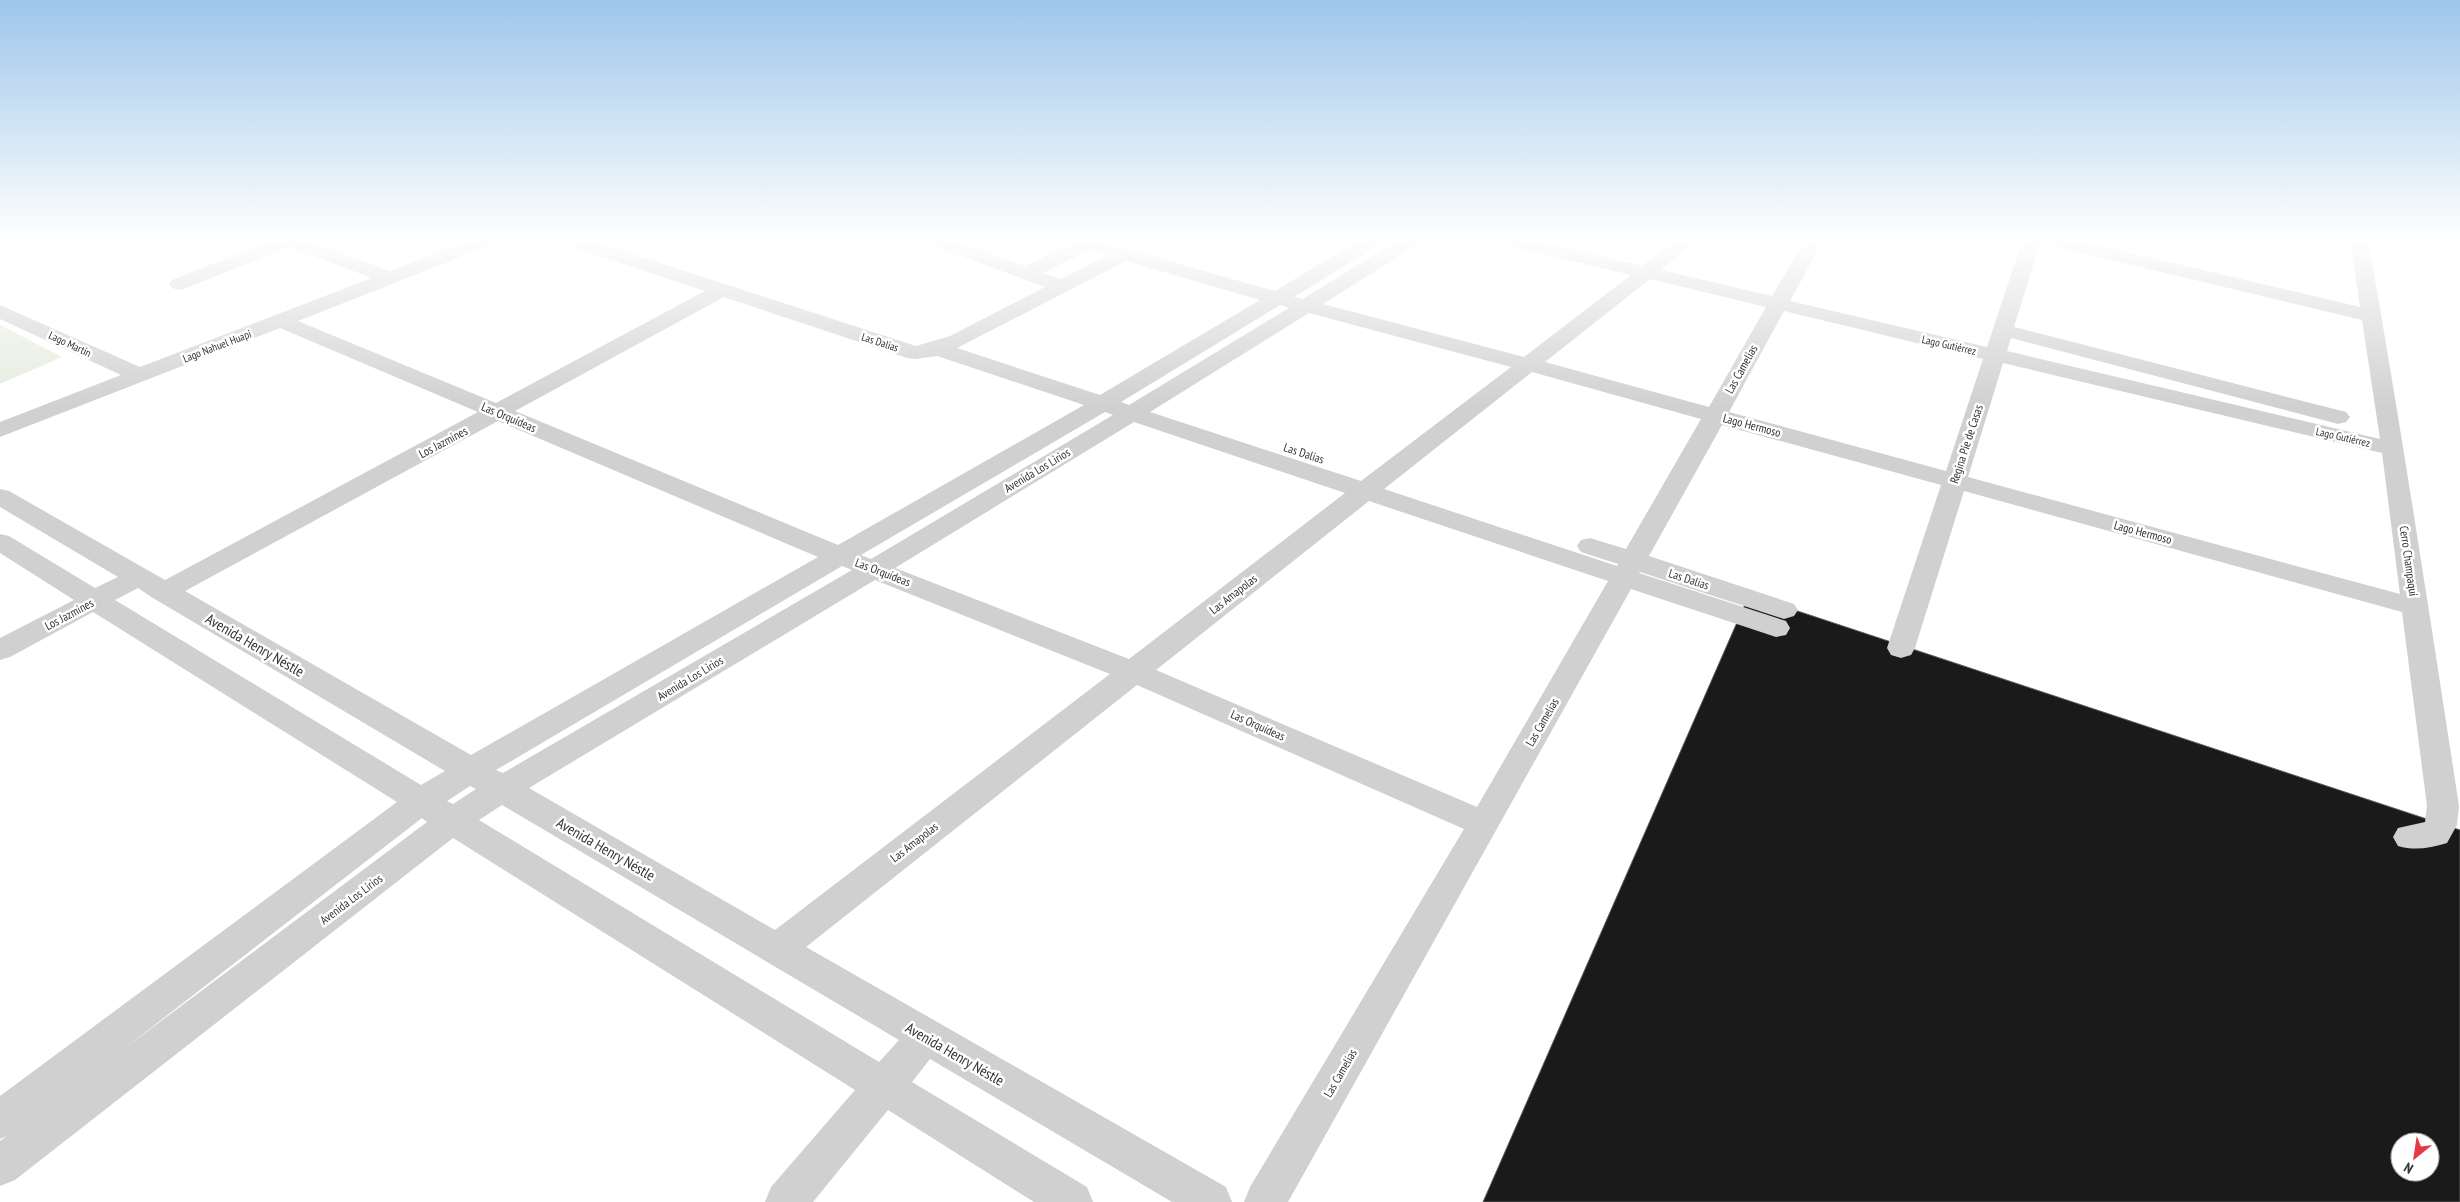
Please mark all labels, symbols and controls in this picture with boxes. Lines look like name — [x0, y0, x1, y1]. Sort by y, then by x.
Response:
street label: Lago Nahuel Huapi — [181, 327, 253, 365]
street label: Lago Martin — [46, 328, 94, 360]
street label: Las Dalias — [860, 329, 901, 355]
street label: Lago Gutiérrez — [1921, 332, 1978, 358]
street label: Las Camelias — [1721, 342, 1761, 396]
street label: Las Orquídeas — [479, 399, 539, 435]
street label: Regina Pie de Casas — [1946, 403, 1986, 485]
street label: Lago Hermoso — [1721, 410, 1783, 440]
street label: Los Jazmines — [416, 423, 470, 461]
street label: Lago Gutiérrez — [2315, 424, 2372, 450]
street label: Las Dalias — [1282, 439, 1326, 467]
street label: Avenida Los Lirios — [1001, 444, 1073, 496]
street label: Lago Hermoso — [2112, 517, 2174, 547]
street label: Cerro Champaquí — [2397, 525, 2421, 598]
street label: Las Orquídeas — [853, 555, 913, 589]
street label: Las Dalias — [1667, 565, 1711, 593]
street label: Las Amapolas — [1206, 571, 1260, 617]
street label: Los Jazmines — [42, 595, 96, 633]
street label: Avenida Henry Néstle — [202, 609, 308, 681]
street label: Avenida Los Lirios — [654, 652, 726, 704]
street label: Las Camelias — [1522, 695, 1562, 749]
street label: Las Orquídeas — [1228, 706, 1288, 744]
street label: Avenida Henry Néstle — [553, 813, 659, 885]
street label: Las Amapolas — [887, 819, 941, 865]
street label: Avenida Los Lirios — [317, 871, 385, 927]
street label: Avenida Henry Néstle — [902, 1018, 1008, 1090]
street label: Las Camelias — [1320, 1046, 1360, 1100]
north arrow — [2390, 1132, 2440, 1182]
text: N — [2401, 1159, 2416, 1178]

